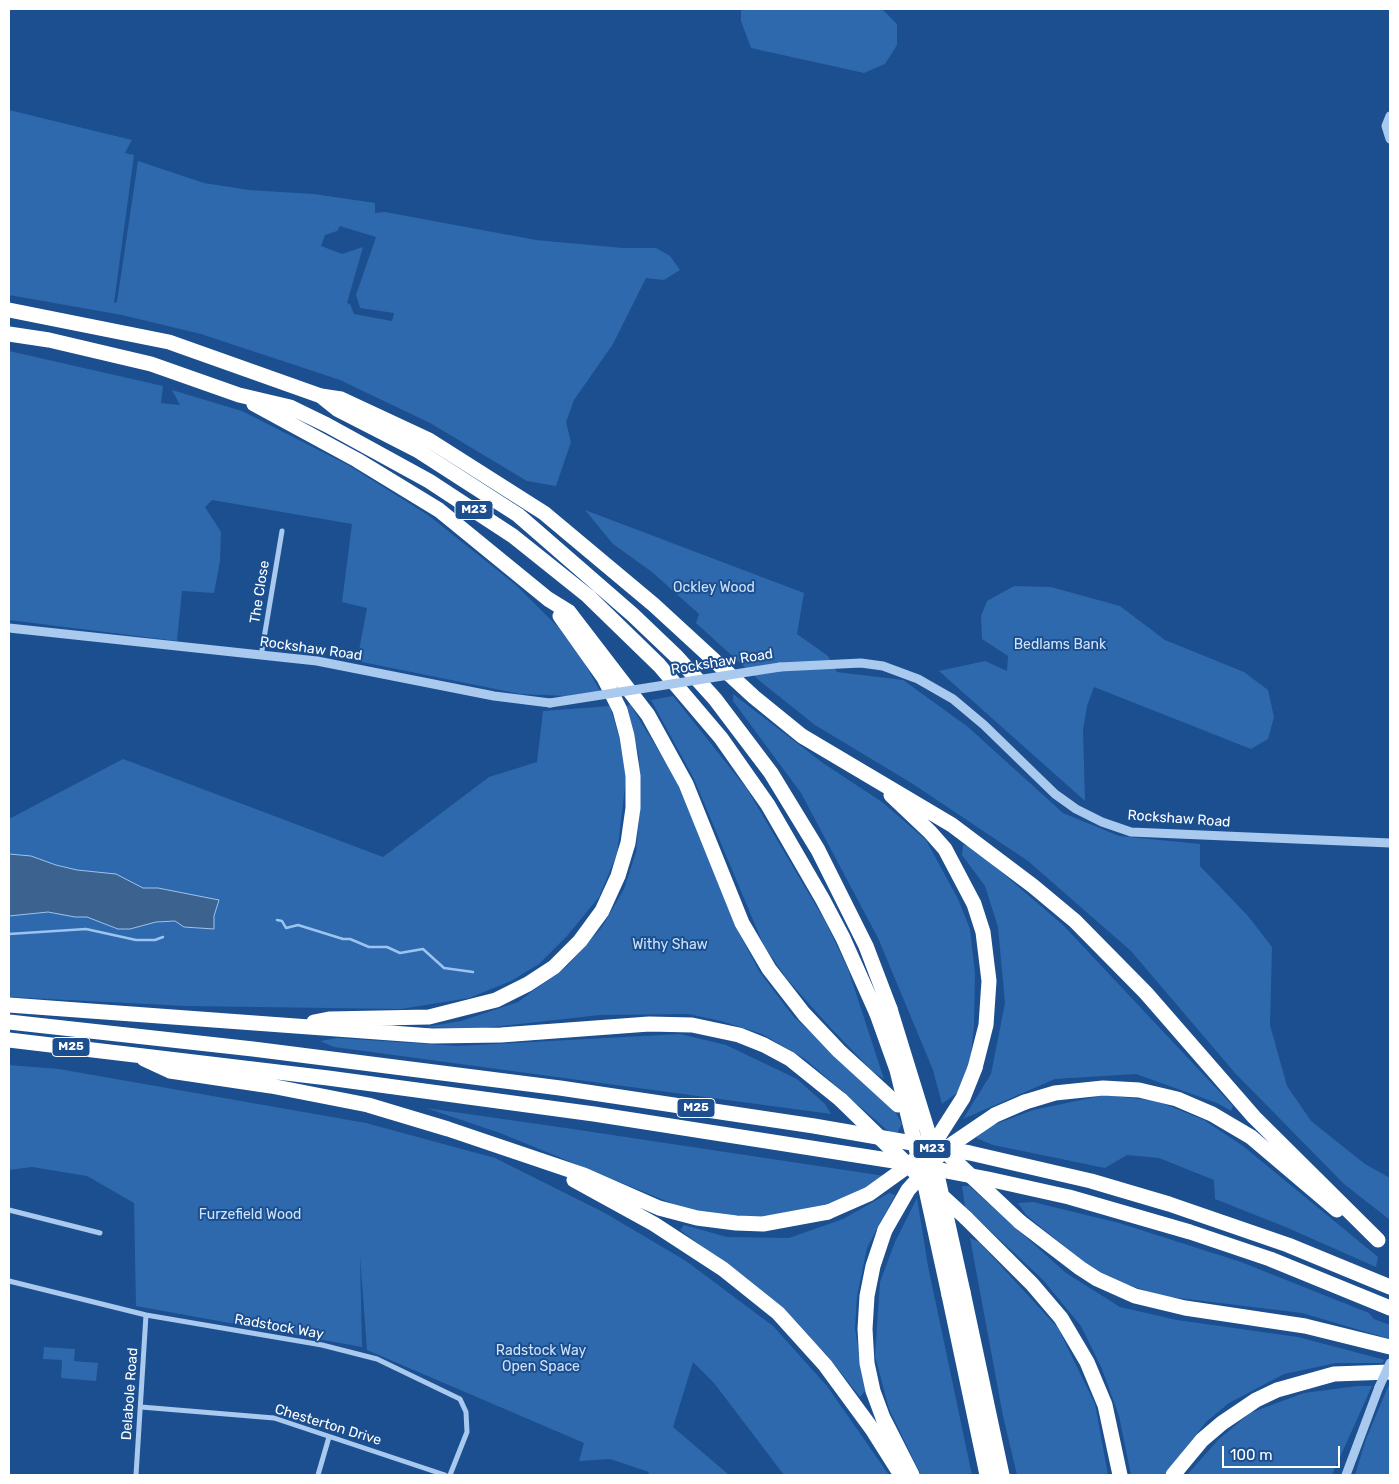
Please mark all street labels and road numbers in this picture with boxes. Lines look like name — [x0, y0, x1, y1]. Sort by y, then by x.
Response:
road number: M23 — [455, 500, 493, 520]
street label: The Close — [247, 559, 273, 625]
street label: Rockshaw Road — [259, 634, 363, 664]
street label: Rockshaw Road — [670, 646, 774, 678]
street label: Rockshaw Road — [1127, 807, 1231, 831]
road number: M25 — [52, 1038, 90, 1056]
road number: M25 — [677, 1098, 715, 1118]
road number: M23 — [913, 1140, 951, 1158]
street label: Radstock Way — [233, 1311, 325, 1343]
street label: Delabole Road — [118, 1347, 142, 1441]
street label: Chesterton Drive — [273, 1401, 383, 1449]

